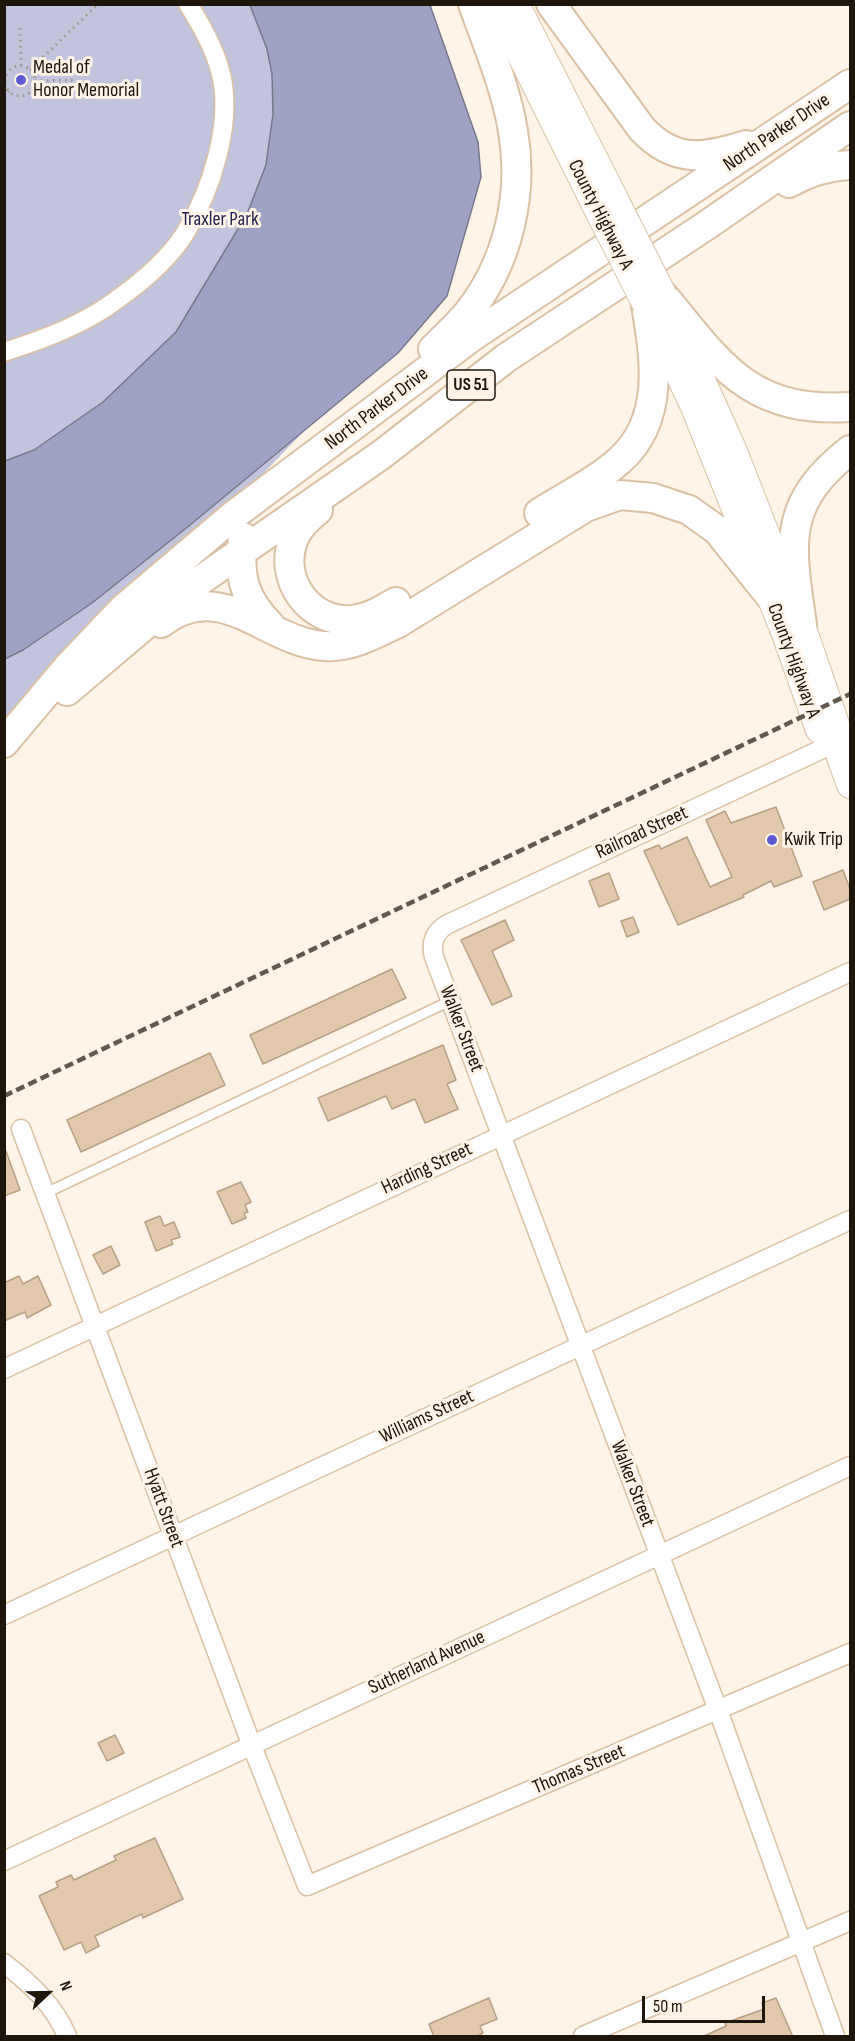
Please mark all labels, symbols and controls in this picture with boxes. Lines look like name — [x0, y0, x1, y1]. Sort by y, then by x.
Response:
place label: Medal of Honor Memorial — [33, 56, 139, 103]
marker: Medal of Honor Memorial — [14, 73, 28, 87]
street label: North Parker Drive — [719, 89, 835, 177]
street label: County Highway A — [562, 156, 638, 274]
park label: Traxler Park — [181, 208, 259, 232]
street label: North Parker Drive — [321, 362, 433, 456]
road number: US 51 — [447, 370, 495, 400]
street label: County Highway A — [761, 600, 825, 722]
street label: Railroad Street — [592, 801, 692, 865]
place label: Kwik Trip — [784, 828, 843, 852]
marker: Kwik Trip — [765, 833, 779, 847]
street label: Walker Street — [434, 983, 488, 1075]
street label: Harding Street — [378, 1138, 476, 1200]
street label: Williams Street — [376, 1385, 478, 1449]
street label: Walker Street — [605, 1438, 659, 1530]
street label: Hyatt Street — [138, 1465, 188, 1551]
street label: Sutherland Avenue — [365, 1626, 489, 1700]
street label: Thomas Street — [529, 1740, 629, 1800]
north arrow — [18, 1963, 78, 2023]
text: N — [55, 1979, 76, 1994]
scale bar — [645, 1984, 768, 2022]
text: 50 m — [653, 1996, 683, 2017]

